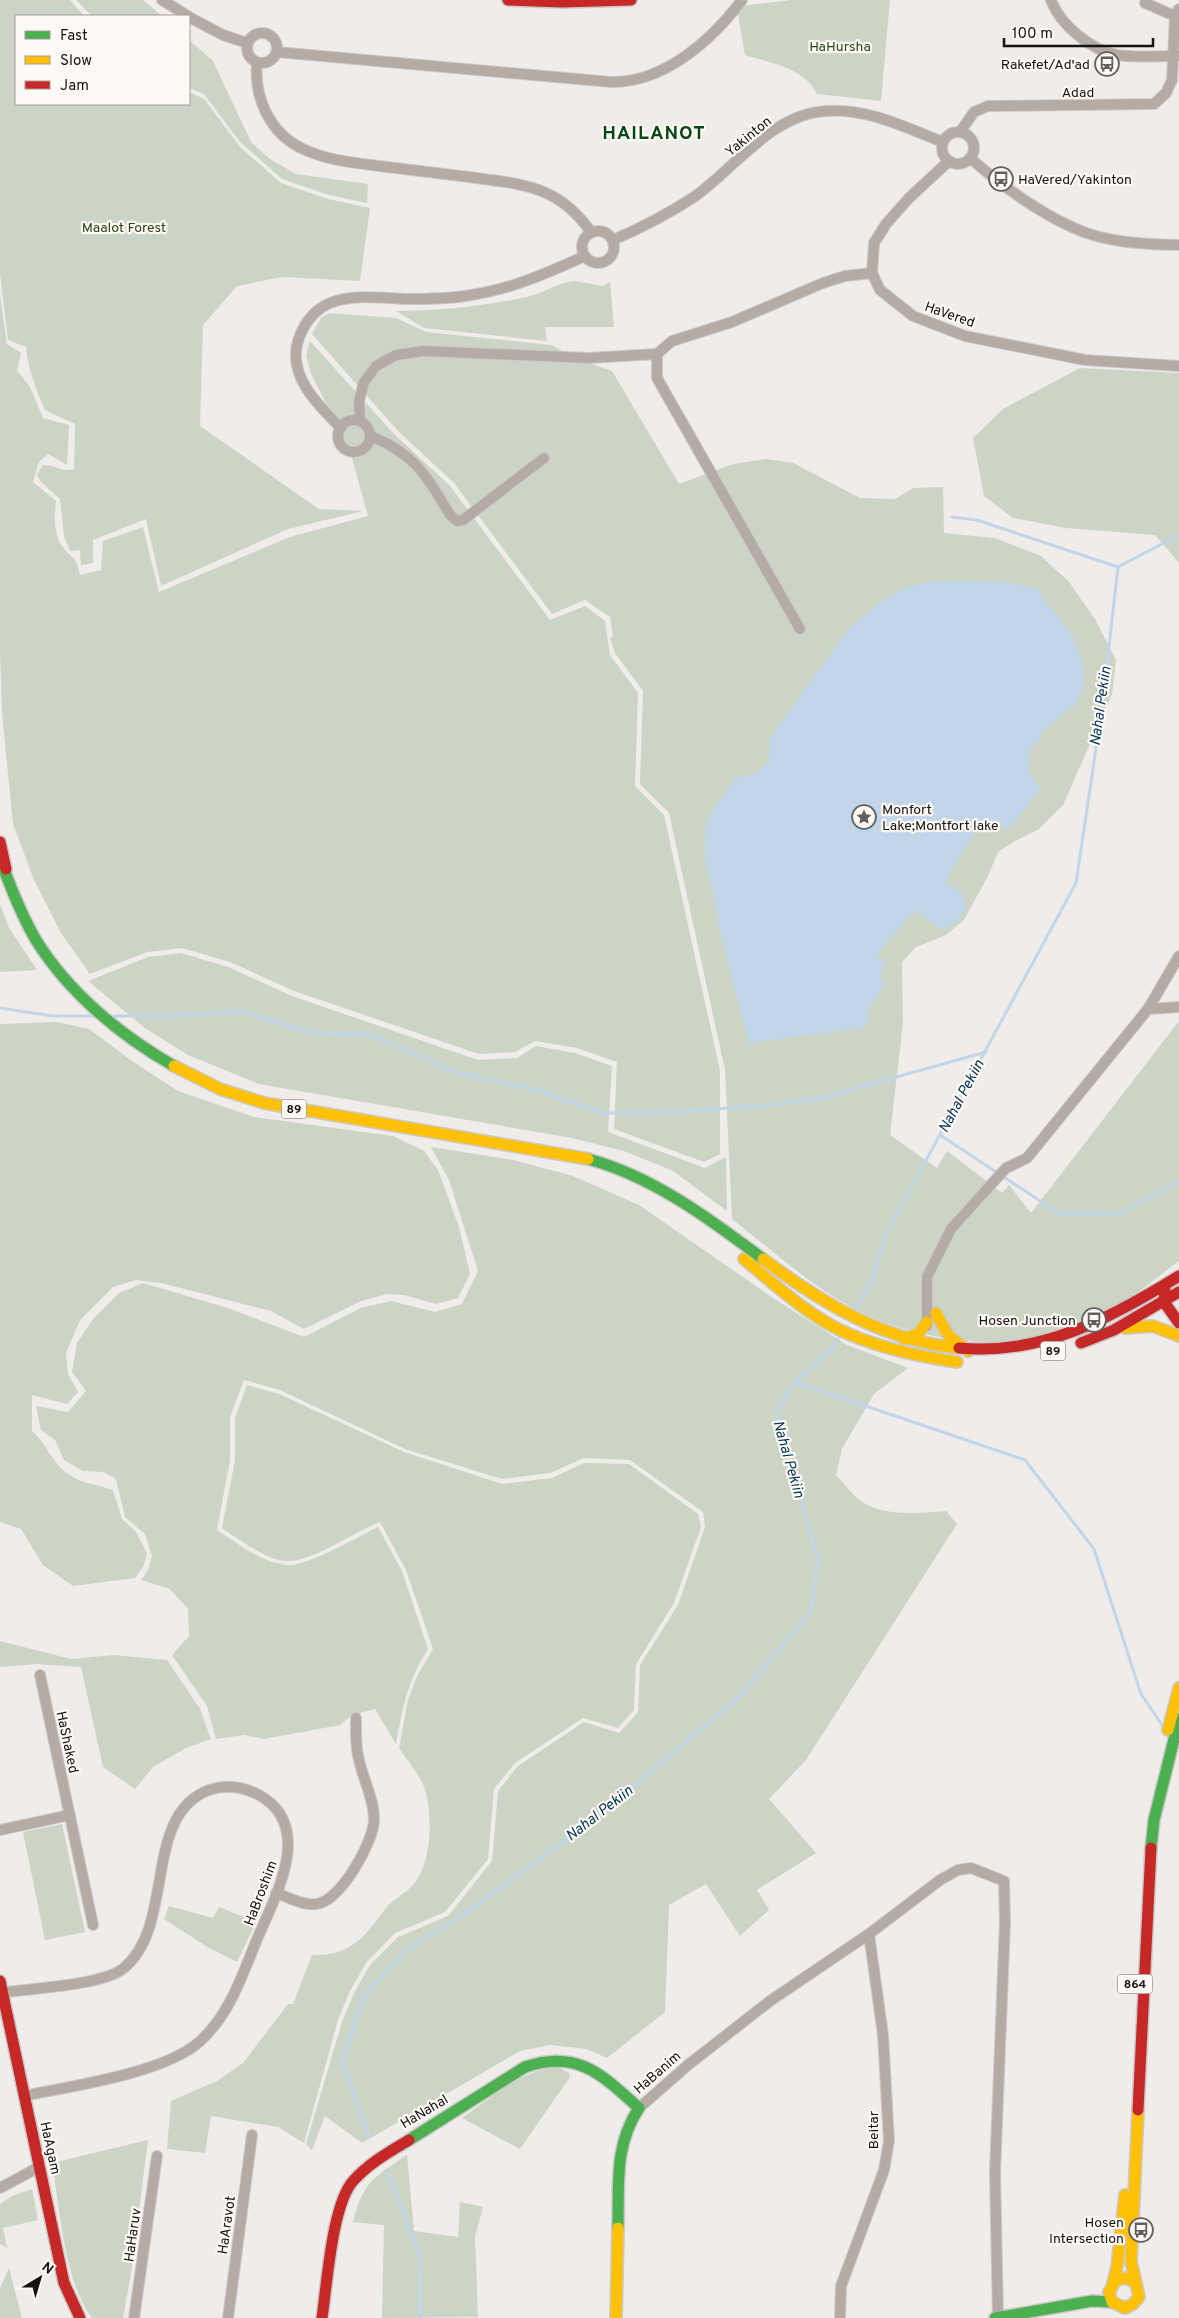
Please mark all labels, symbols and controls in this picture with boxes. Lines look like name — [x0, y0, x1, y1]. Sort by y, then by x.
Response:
legend — [15, 15, 190, 105]
scale bar — [1004, 15, 1153, 47]
text: 100 m — [1012, 25, 1053, 44]
text: Fast — [60, 27, 88, 46]
park label: HaHursha — [809, 39, 871, 56]
bus stop icon: Rakefet/Ad'ad — [1094, 51, 1120, 77]
text: Slow — [60, 52, 92, 71]
place label: Rakefet/Ad'ad — [1001, 57, 1090, 74]
text: Jam — [60, 77, 89, 96]
street label: Adad — [1062, 85, 1094, 102]
street label: Yakinton — [722, 113, 776, 161]
district label: HAILANOT — [602, 122, 706, 146]
bus stop icon: HaVered/Yakinton — [988, 166, 1014, 192]
place label: HaVered/Yakinton — [1018, 172, 1132, 189]
park label: Maalot Forest — [82, 220, 166, 237]
street label: HaVered — [922, 299, 977, 332]
water label: Nahal Pekiin — [1087, 665, 1116, 747]
place label: Monfort Lake;Montfort lake — [882, 802, 999, 835]
place icon: Monfort Lake;Montfort lake — [851, 804, 877, 830]
water label: Nahal Pekiin — [935, 1057, 989, 1136]
road number: 89 — [282, 1100, 306, 1118]
bus stop icon: Hosen Junction — [1081, 1307, 1107, 1333]
place label: Hosen Junction — [978, 1313, 1076, 1330]
road number: 89 — [1040, 1342, 1066, 1360]
water label: Nahal Pekiin — [767, 1418, 808, 1500]
street label: HaShaked — [52, 1710, 81, 1775]
water label: Nahal Pekiin — [563, 1782, 637, 1846]
street label: HaBroshim — [241, 1858, 282, 1929]
road number: 864 — [1118, 1975, 1152, 1994]
street label: HaBanim — [631, 2048, 685, 2098]
street label: HaNahal — [398, 2091, 452, 2133]
street label: Beitar — [866, 2110, 883, 2149]
street label: HaAgam — [36, 2120, 63, 2176]
street label: HaAravot — [215, 2195, 240, 2256]
street label: HaHaruv — [121, 2207, 146, 2263]
place label: Hosen Intersection — [1049, 2215, 1124, 2248]
bus stop icon: Hosen Intersection — [1128, 2217, 1154, 2243]
north arrow — [15, 2253, 65, 2303]
text: N — [38, 2259, 56, 2279]

